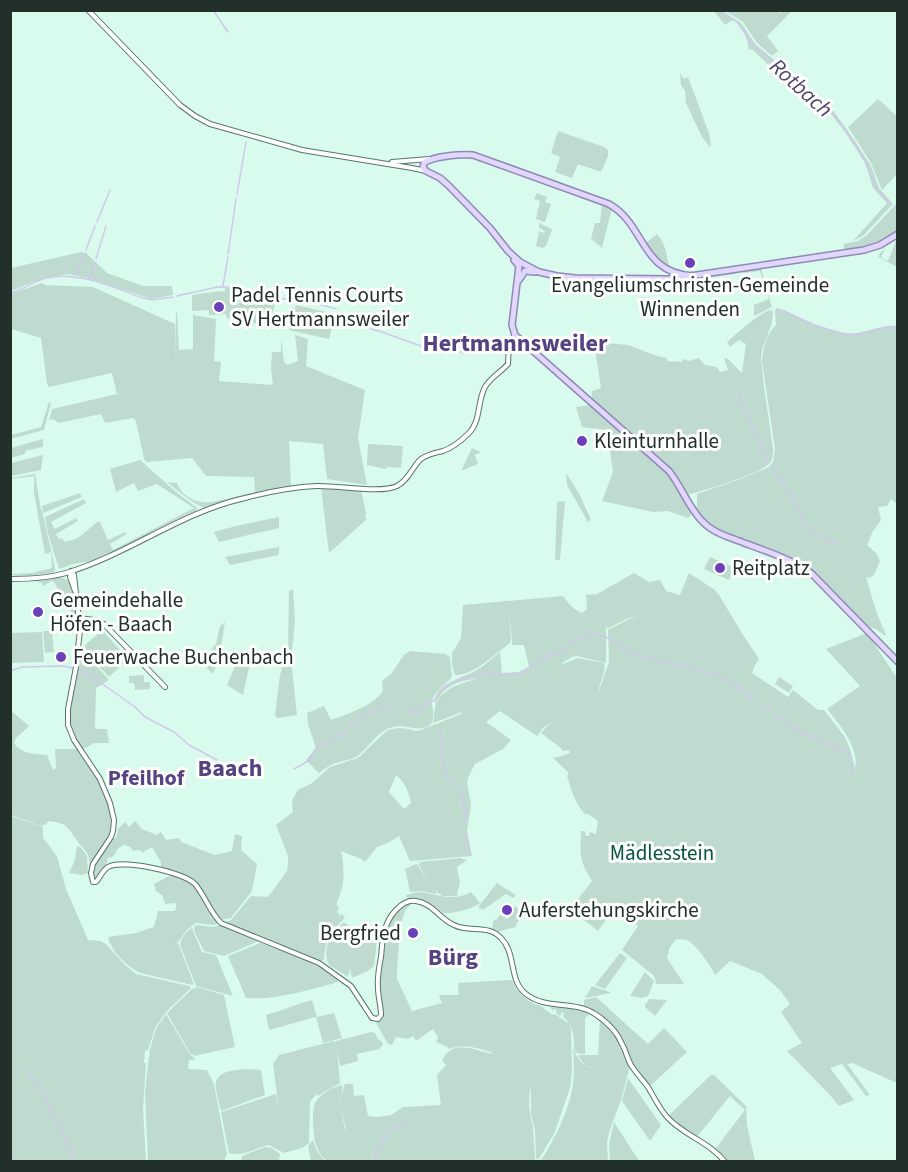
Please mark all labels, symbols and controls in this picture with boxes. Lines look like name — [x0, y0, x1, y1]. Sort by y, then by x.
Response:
water label: Rotbach — [762, 51, 840, 125]
marker: Evangeliumschristen-Gemeinde Winnenden — [683, 256, 697, 270]
place label: Evangeliumschristen-Gemeinde Winnenden — [551, 270, 829, 324]
place label: Padel Tennis Courts SV Hertmannsweiler — [231, 280, 410, 334]
marker: Padel Tennis Courts SV Hertmannsweiler — [212, 300, 226, 314]
district label: Hertmannsweiler — [423, 326, 608, 361]
place label: Kleinturnhalle — [594, 426, 719, 456]
marker: Kleinturnhalle — [575, 434, 589, 448]
place label: Reitplatz — [732, 553, 810, 583]
marker: Reitplatz — [713, 561, 727, 575]
place label: Gemeindehalle Höfen - Baach — [50, 585, 183, 639]
marker: Gemeindehalle Höfen - Baach — [31, 605, 45, 619]
place label: Feuerwache Buchenbach — [73, 642, 294, 672]
marker: Feuerwache Buchenbach — [54, 650, 68, 664]
district label: Baach — [198, 751, 262, 786]
district label: Pfeilhof — [108, 762, 186, 794]
park label: Mädlesstein — [610, 838, 714, 868]
place label: Auferstehungskirche — [519, 895, 699, 925]
marker: Auferstehungskirche — [500, 903, 514, 917]
place label: Bergfried — [320, 918, 401, 948]
marker: Bergfried — [406, 926, 420, 940]
district label: Bürg — [428, 940, 478, 975]

